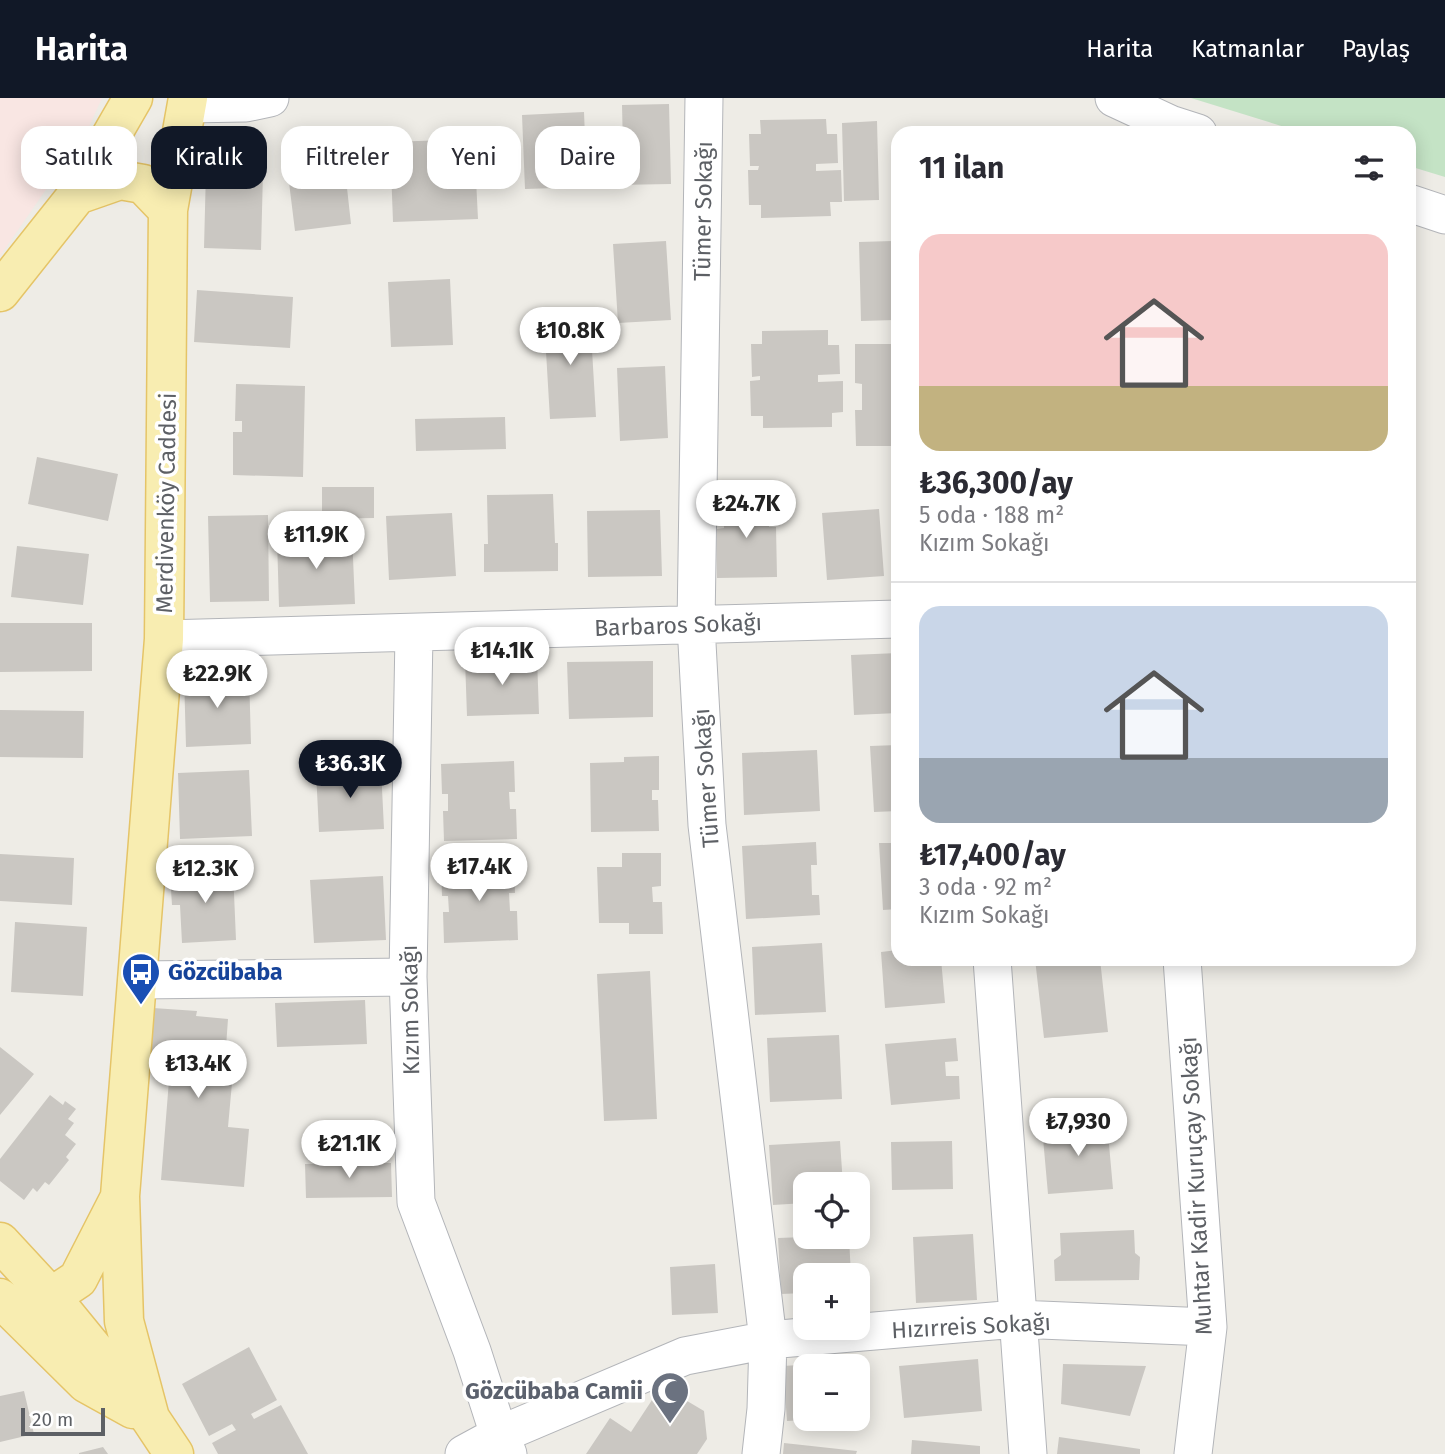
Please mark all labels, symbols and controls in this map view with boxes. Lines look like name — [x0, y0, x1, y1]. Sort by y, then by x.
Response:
text: Harita — [35, 29, 128, 69]
text: Harita — [1086, 35, 1153, 63]
text: Katmanlar — [1191, 35, 1304, 63]
text: Paylaş — [1342, 35, 1410, 63]
chip: Satılık — [21, 126, 137, 189]
chip: Kiralık — [151, 126, 267, 189]
chip: Filtreler — [281, 126, 413, 189]
chip: Yeni — [427, 126, 521, 189]
chip: Daire — [535, 126, 640, 189]
street label: Tümer Sokağı — [688, 141, 718, 281]
icon: filters — [1350, 149, 1388, 187]
text: 11 ilan — [919, 150, 1004, 186]
icon: home — [1091, 280, 1217, 406]
pin: ₺10.8K — [513, 308, 627, 367]
text: ₺10.8K — [536, 316, 604, 344]
street label: Merdivenköy Caddesi — [150, 392, 182, 614]
text: ₺36,300/ay — [919, 465, 1073, 501]
pin: ₺24.7K — [689, 480, 803, 540]
text: ₺24.7K — [712, 489, 780, 517]
text: 5 oda · 188 m² — [919, 501, 1064, 529]
pin: ₺11.9K — [259, 512, 373, 571]
text: ₺11.9K — [284, 520, 348, 548]
text: Kızım Sokağı — [919, 529, 1050, 557]
street label: Barbaros Sokağı — [594, 608, 762, 642]
pin: ₺14.1K — [445, 628, 559, 687]
text: ₺14.1K — [470, 636, 534, 664]
pin: ₺22.9K — [160, 650, 274, 710]
icon: home — [1091, 652, 1217, 778]
text: ₺22.9K — [182, 659, 252, 687]
street label: Tümer Sokağı — [687, 707, 725, 849]
pin: ₺36.3K — [293, 740, 407, 800]
text: ₺36.3K — [315, 749, 385, 777]
text: ₺17,400/ay — [919, 837, 1066, 873]
pin: ₺17.4K — [422, 844, 536, 903]
pin: ₺12.3K — [148, 846, 262, 905]
text: ₺17.4K — [446, 852, 512, 880]
text: ₺12.3K — [172, 854, 238, 882]
text: 3 oda · 92 m² — [919, 873, 1052, 901]
text: Kızım Sokağı — [919, 901, 1050, 929]
street label: Kızım Sokağı — [395, 945, 425, 1075]
bus stop icon: Gözcübaba — [120, 951, 162, 1006]
place label: Gözcübaba — [168, 958, 283, 986]
street label: Muhtar Kadir Kuruçay Sokağı — [1174, 1036, 1218, 1336]
pin: ₺13.4K — [141, 1040, 255, 1100]
text: ₺13.4K — [165, 1049, 231, 1077]
pin: ₺7,930 — [1021, 1098, 1135, 1158]
text: ₺7,930 — [1045, 1107, 1111, 1135]
pin: ₺21.1K — [292, 1121, 406, 1180]
text: ₺21.1K — [317, 1129, 381, 1157]
map controls — [793, 1172, 870, 1431]
button: locate — [793, 1172, 870, 1249]
button: + — [793, 1263, 870, 1340]
street label: Hızırreis Sokağı — [891, 1308, 1051, 1344]
button: − — [793, 1354, 870, 1431]
mosque icon: Gözcübaba Camii — [649, 1370, 691, 1425]
place label: Gözcübaba Camii — [465, 1377, 643, 1405]
scale bar — [21, 1405, 105, 1437]
text: 20 m — [32, 1408, 73, 1431]

